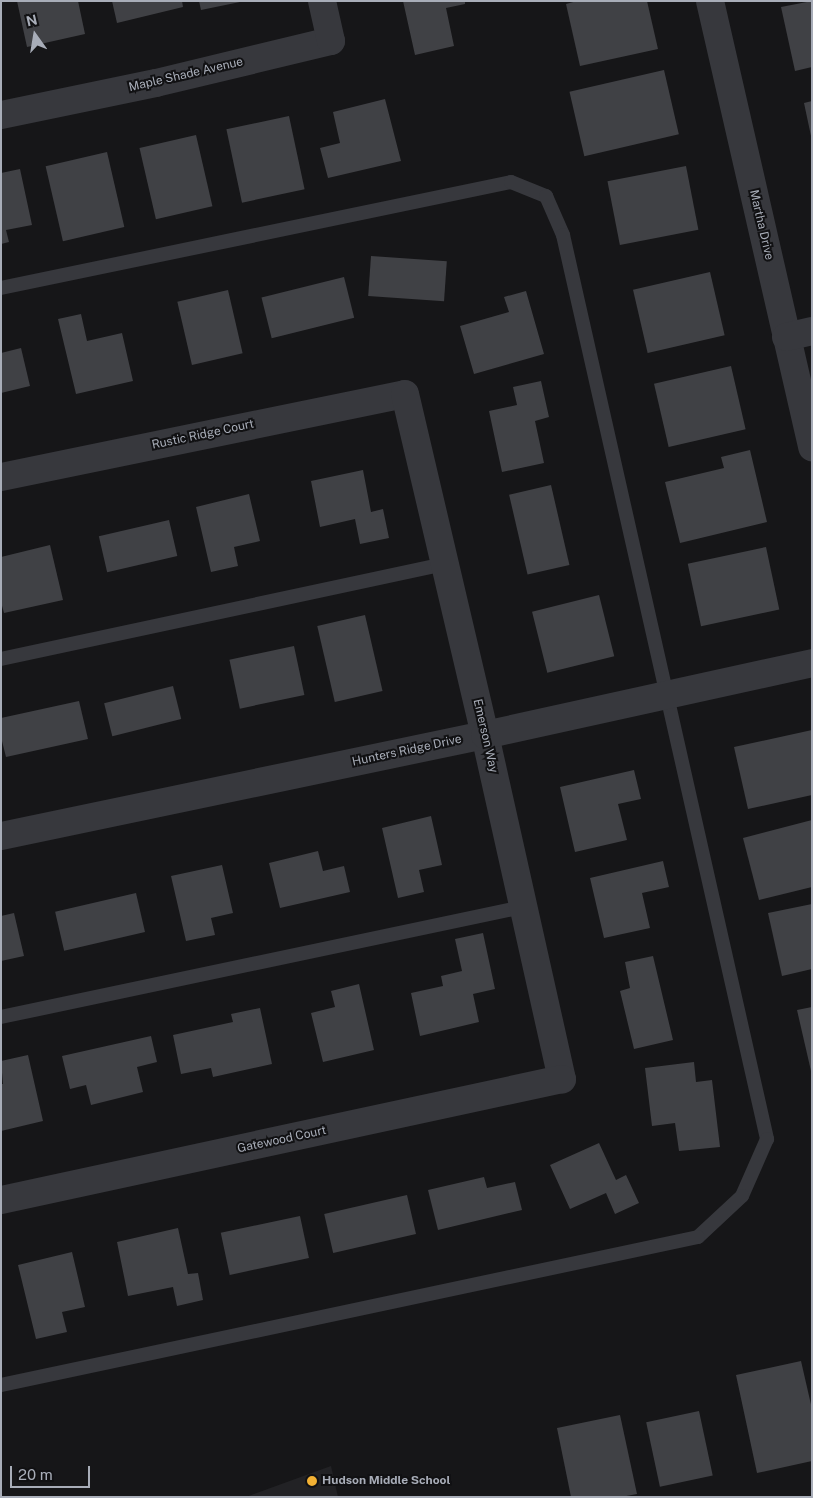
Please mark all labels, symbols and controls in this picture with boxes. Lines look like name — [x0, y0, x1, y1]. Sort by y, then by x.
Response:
north arrow — [10, 10, 60, 60]
text: N — [24, 11, 39, 29]
street label: Maple Shade Avenue — [127, 55, 245, 95]
street label: Martha Drive — [746, 189, 776, 261]
street label: Rustic Ridge Court — [150, 417, 256, 453]
street label: Emerson Way — [469, 698, 501, 774]
street label: Hunters Ridge Drive — [351, 732, 463, 770]
street label: Gatewood Court — [236, 1124, 328, 1156]
scale bar — [12, 1456, 92, 1488]
text: 20 m — [18, 1466, 53, 1483]
place label: Hudson Middle School — [322, 1474, 450, 1488]
marker: Hudson Middle School — [306, 1475, 318, 1487]

